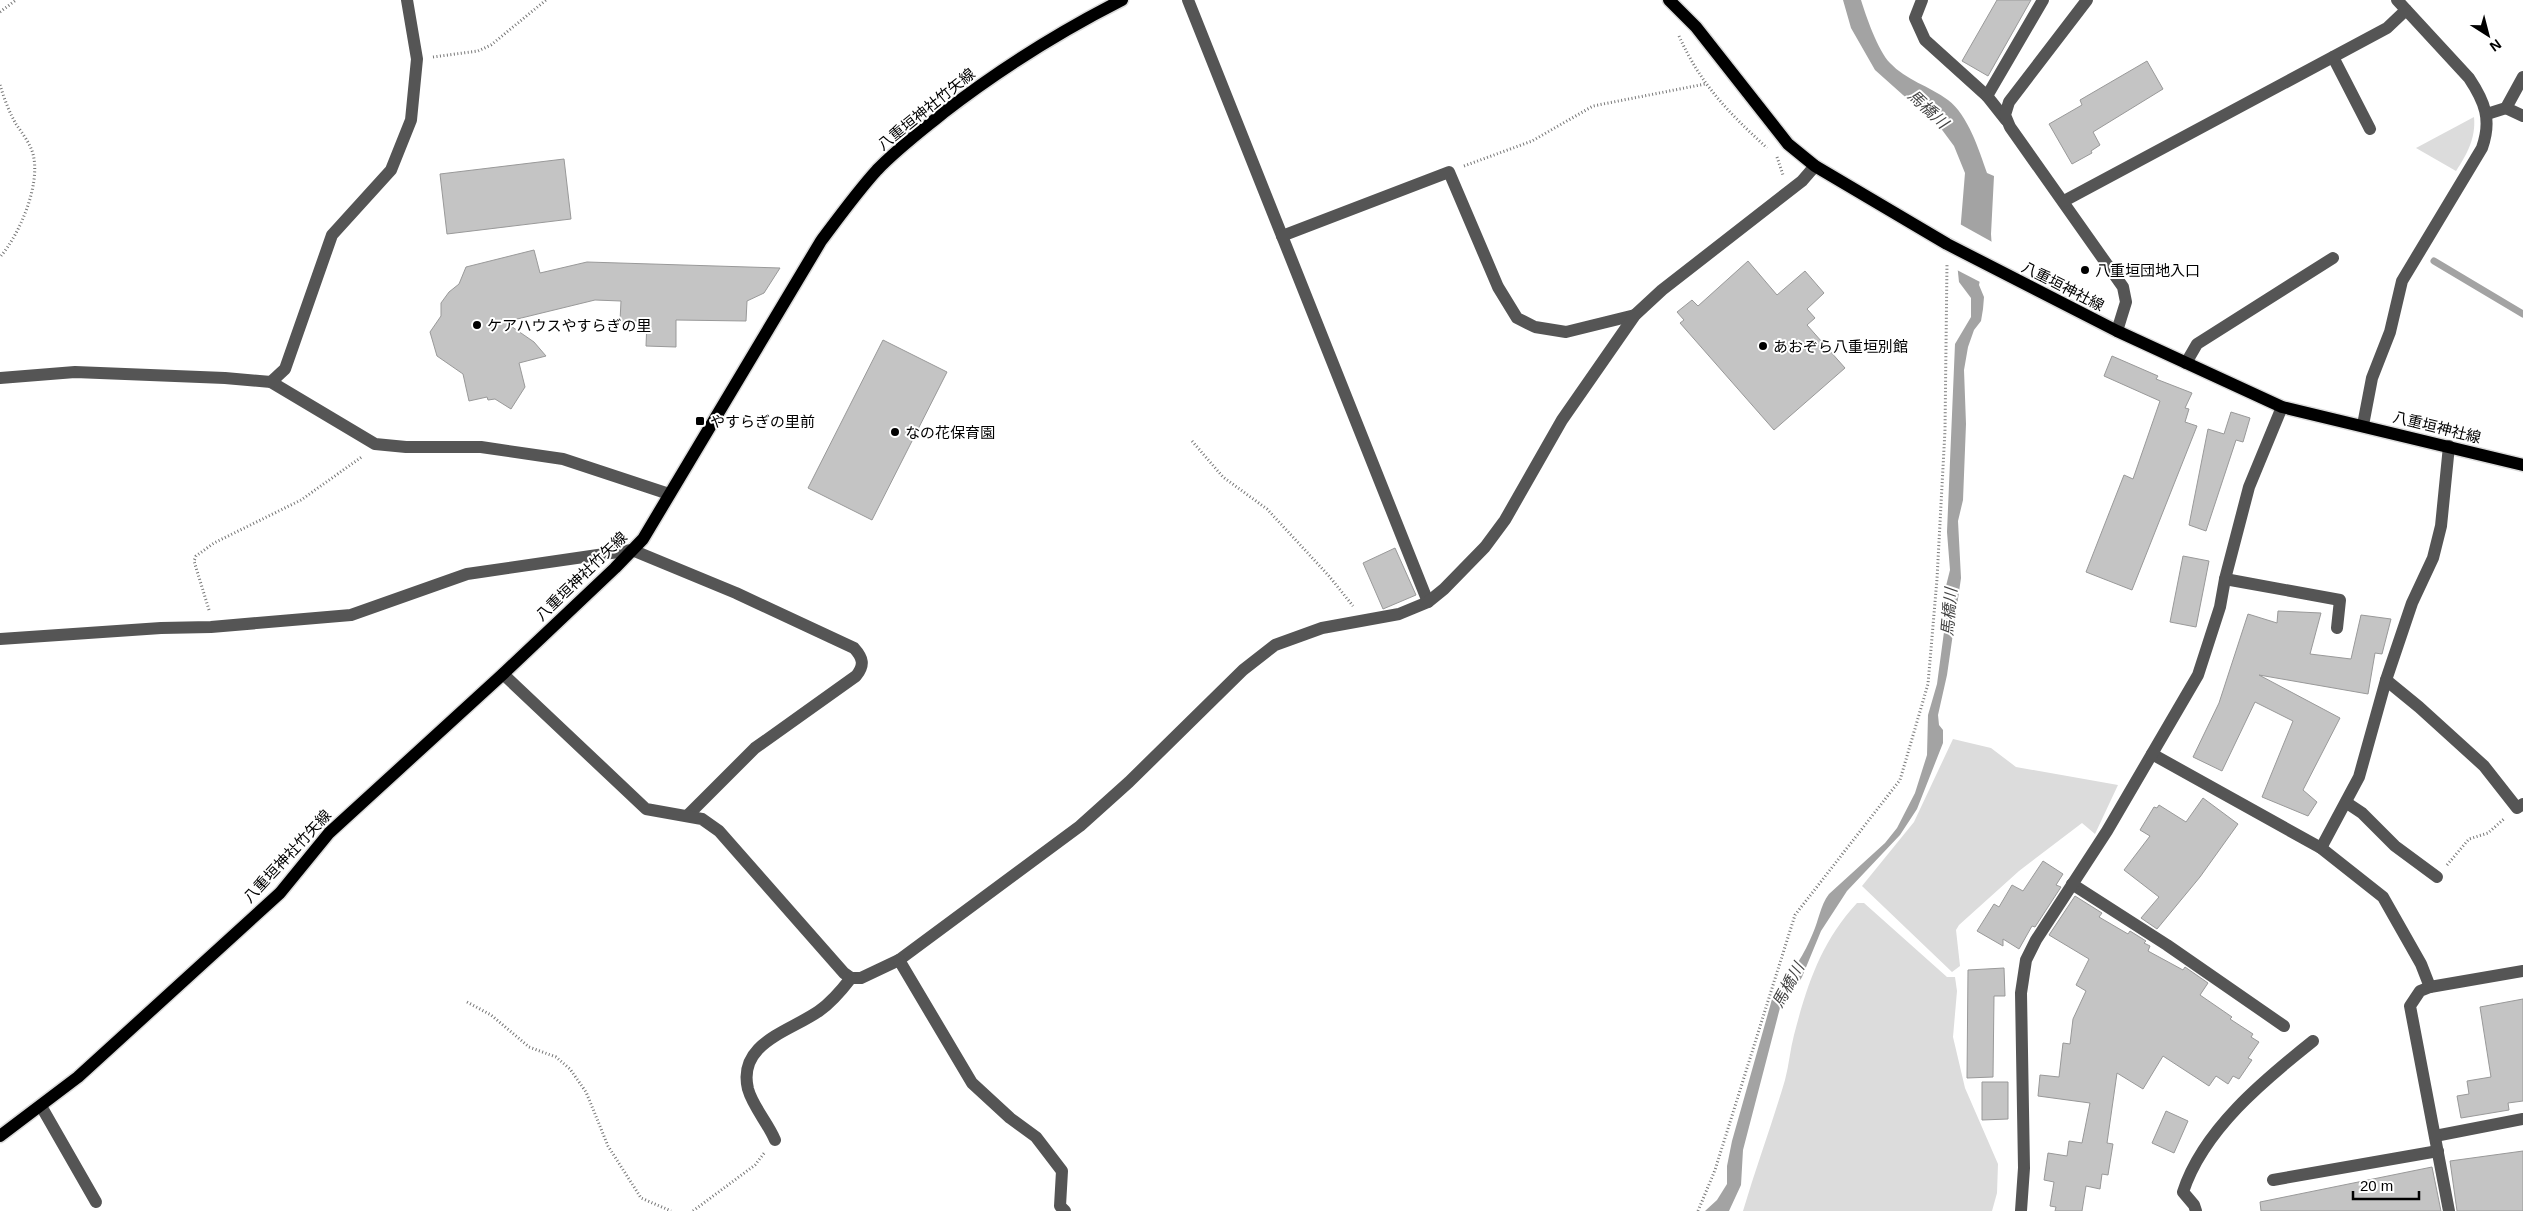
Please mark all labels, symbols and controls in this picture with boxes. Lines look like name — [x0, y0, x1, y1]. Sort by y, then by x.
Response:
north arrow — [2463, 10, 2513, 60]
text: N — [2487, 36, 2504, 55]
street label: 八重垣神社竹矢線 — [874, 65, 978, 153]
water label: 馬橋川 — [1905, 86, 1953, 133]
street label: 八重垣神社線 — [2019, 258, 2107, 314]
place label: 八重垣団地入口 — [2095, 262, 2200, 279]
marker: 八重垣団地入口 — [2079, 264, 2091, 276]
place label: ケアハウスやすらぎの里 — [487, 317, 651, 334]
marker: ケアハウスやすらぎの里 — [471, 319, 483, 331]
place label: あおぞら八重垣別館 — [1773, 338, 1908, 355]
marker: あおぞら八重垣別館 — [1757, 340, 1769, 352]
street label: 八重垣神社線 — [2391, 408, 2483, 446]
place label: やすらぎの里前 — [710, 413, 815, 430]
marker: やすらぎの里前 — [694, 415, 706, 427]
place label: なの花保育園 — [905, 424, 995, 441]
marker: なの花保育園 — [889, 426, 901, 438]
street label: 八重垣神社竹矢線 — [532, 528, 630, 624]
water label: 馬橋川 — [1938, 585, 1960, 637]
street label: 八重垣神社竹矢線 — [240, 806, 334, 906]
water label: 馬橋川 — [1769, 958, 1808, 1010]
scale bar — [2353, 1168, 2419, 1200]
text: 20 m — [2360, 1177, 2393, 1194]

